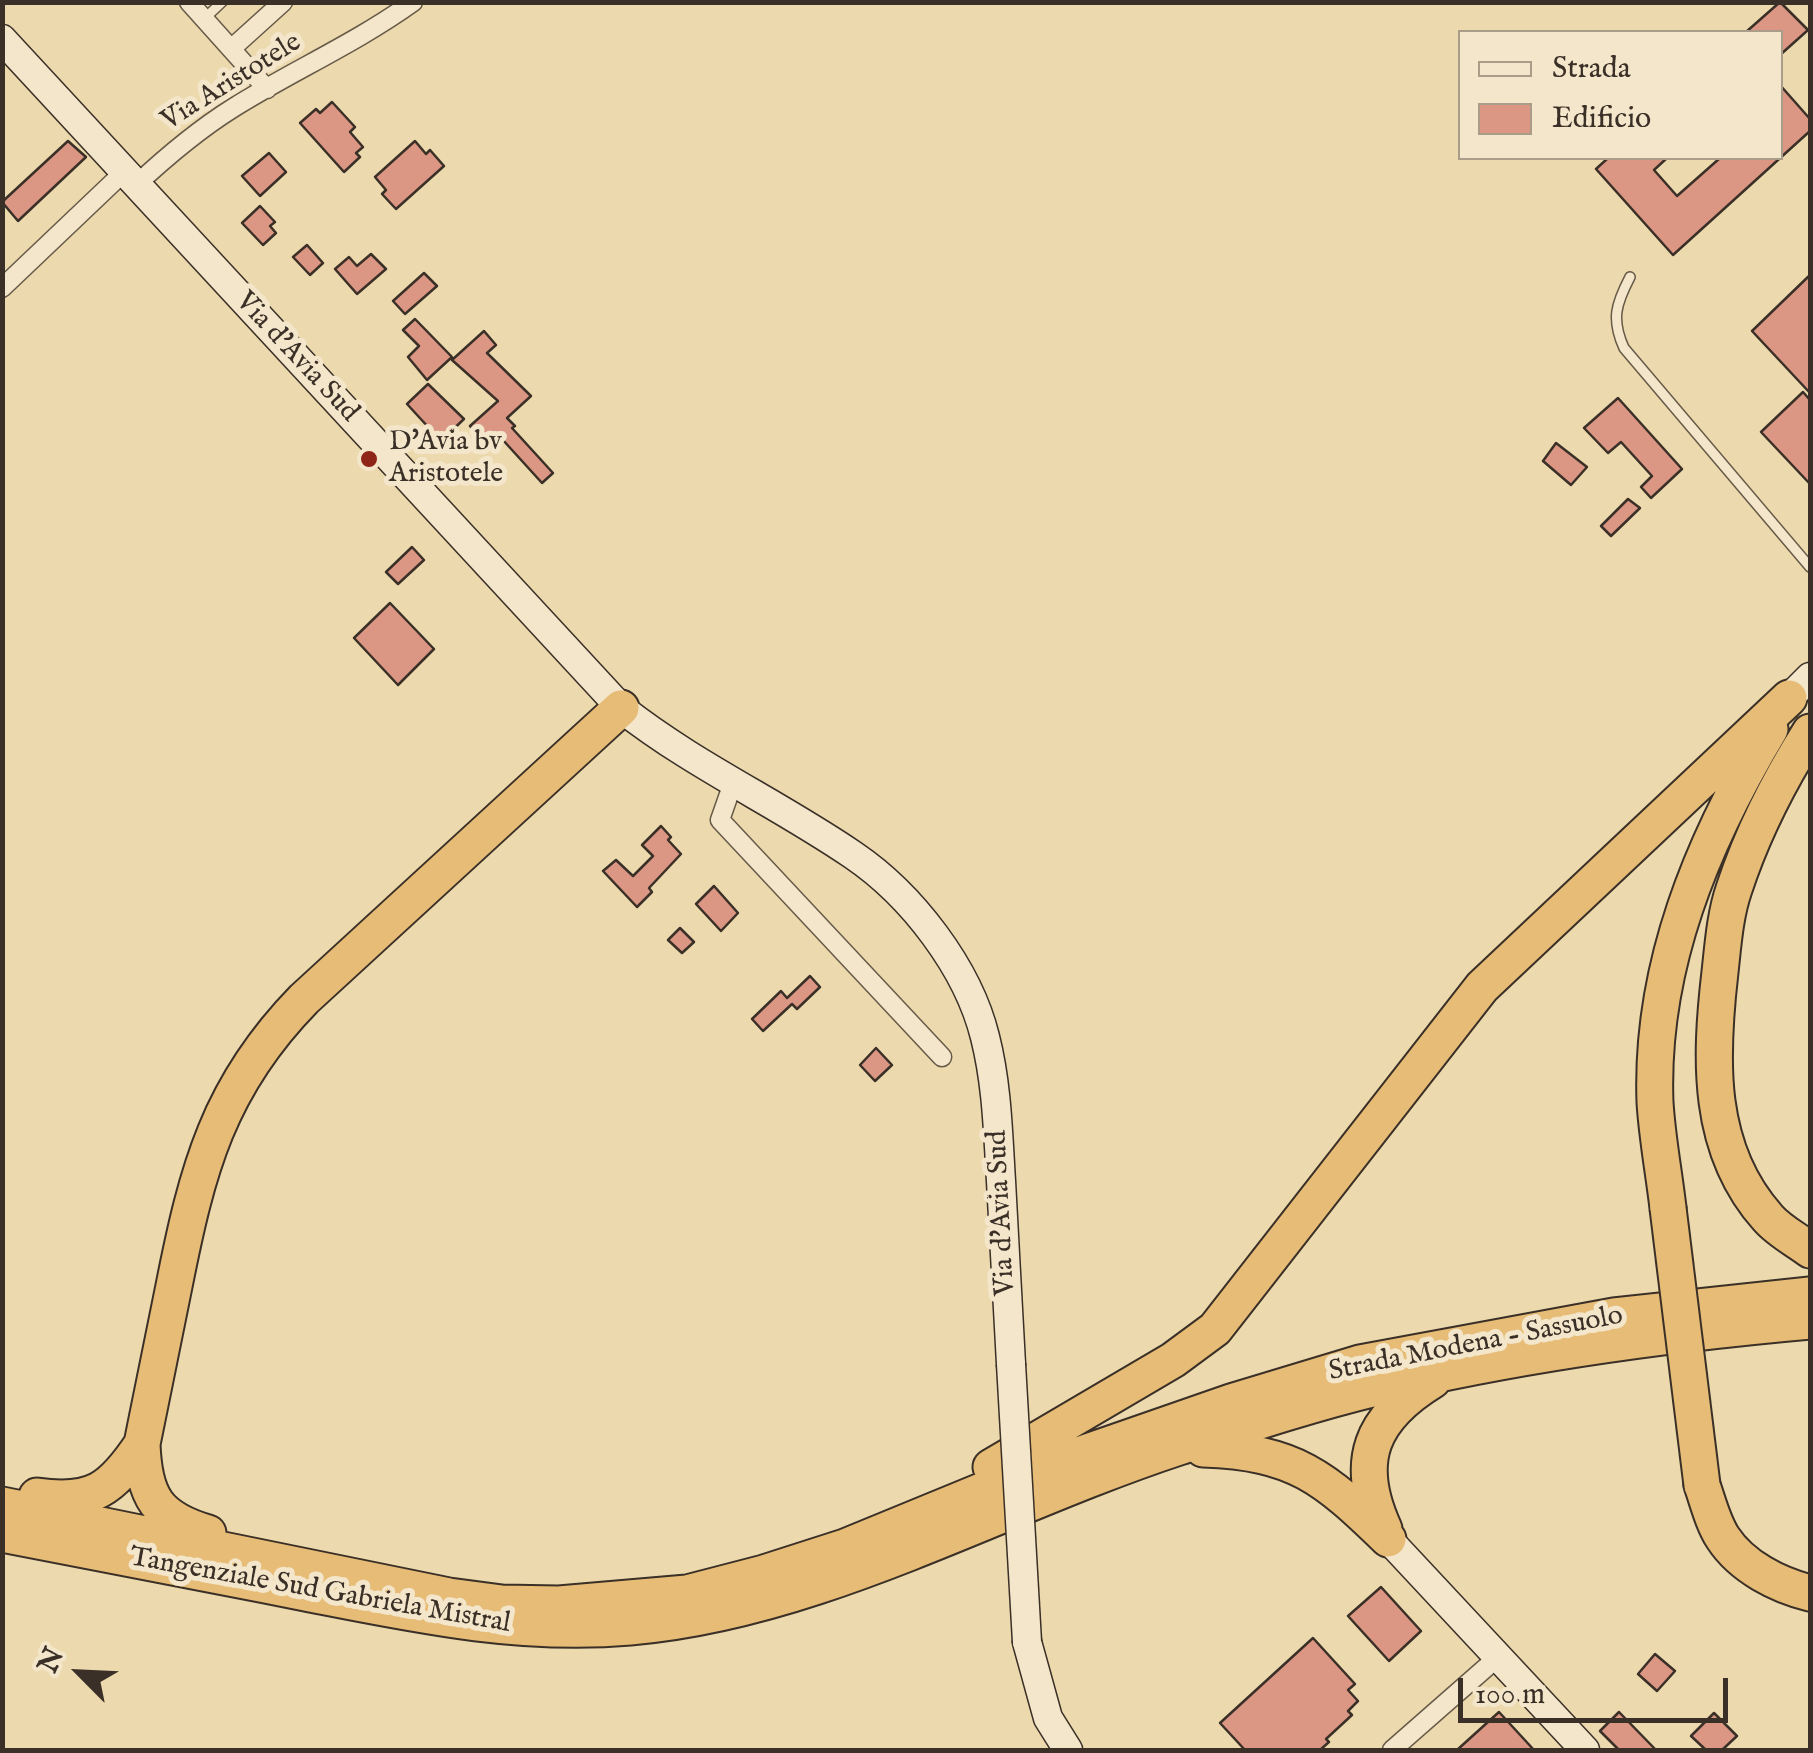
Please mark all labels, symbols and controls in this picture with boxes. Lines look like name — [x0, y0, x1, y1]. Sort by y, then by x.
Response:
street label: Via Aristotele — [156, 27, 308, 139]
legend — [1458, 30, 1783, 160]
text: Strada — [1552, 50, 1631, 88]
text: Edificio — [1552, 100, 1651, 138]
street label: Via d'Avia Sud — [227, 286, 365, 430]
place label: D'Avia bv Aristotele — [389, 426, 503, 492]
marker: D'Avia bv Aristotele — [358, 448, 380, 470]
street label: Via d'Avia Sud — [982, 1129, 1024, 1297]
street label: Strada Modena - Sassuolo — [1326, 1300, 1626, 1390]
street label: Tangenziale Sud Gabriela Mistral — [127, 1542, 513, 1642]
north arrow — [30, 1623, 130, 1723]
text: N — [31, 1642, 73, 1679]
scale bar — [1463, 1658, 1733, 1720]
text: 100 m — [1475, 1676, 1545, 1714]

